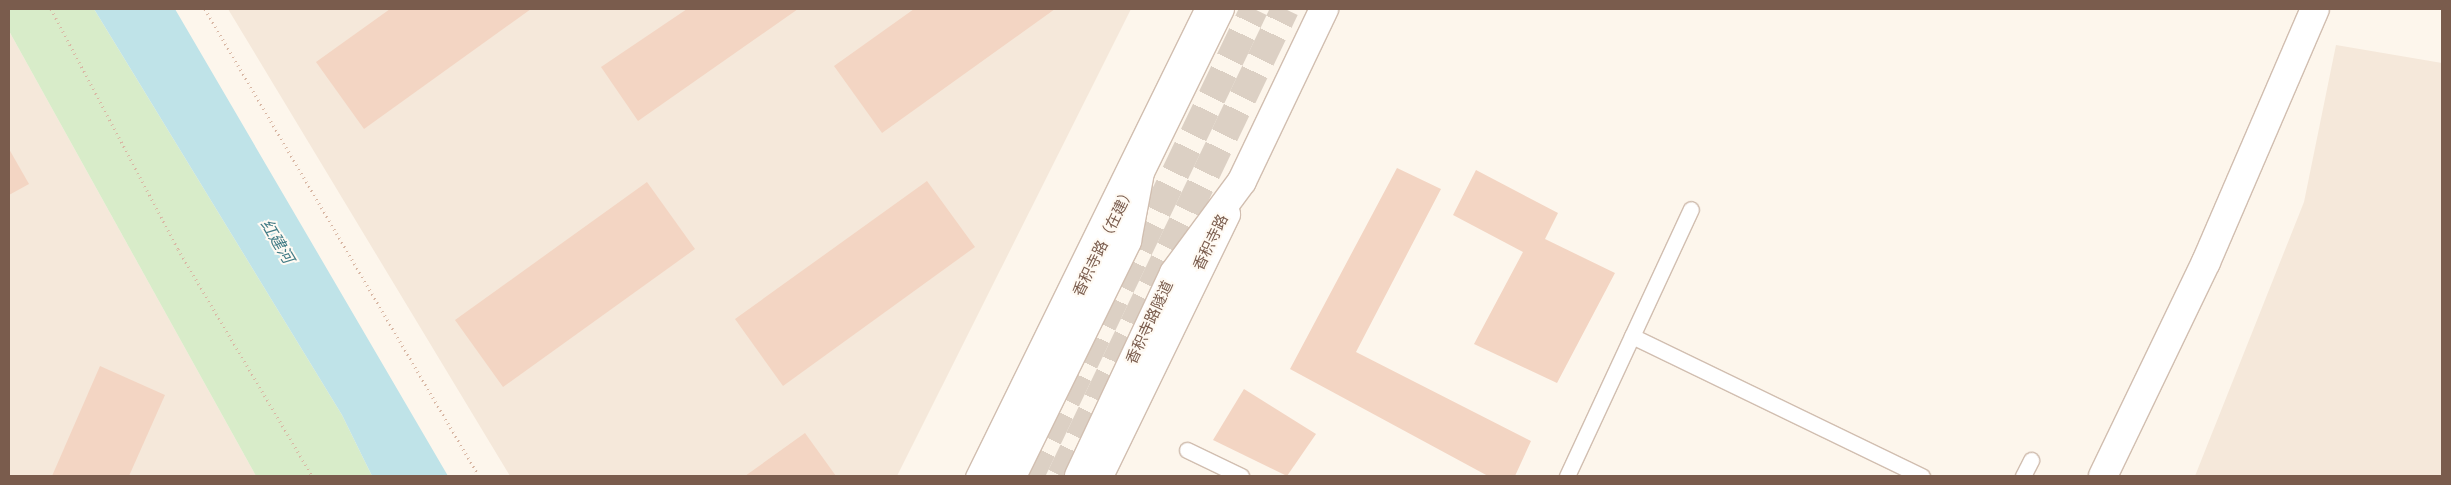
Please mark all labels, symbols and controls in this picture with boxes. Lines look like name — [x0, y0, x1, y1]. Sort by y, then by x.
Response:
street label: 香积寺路（在建） — [1071, 184, 1139, 300]
street label: 香积寺路 — [1191, 212, 1233, 274]
water label: 红建河 — [255, 216, 297, 268]
street label: 香积寺路隧道 — [1124, 278, 1178, 368]

